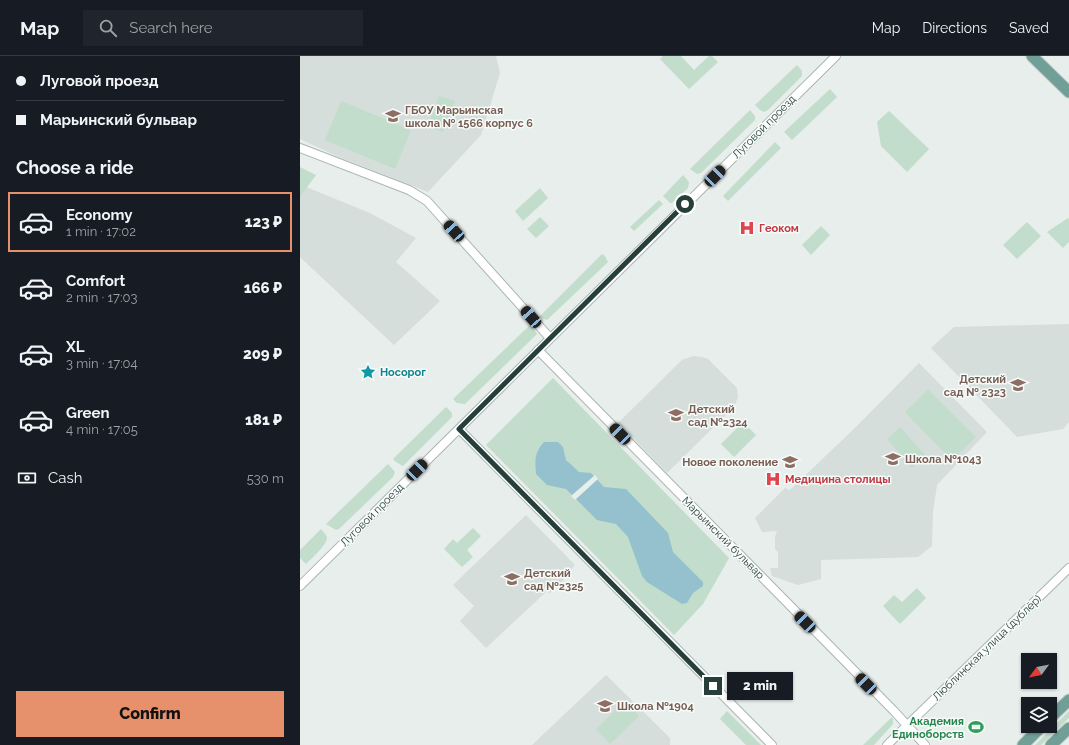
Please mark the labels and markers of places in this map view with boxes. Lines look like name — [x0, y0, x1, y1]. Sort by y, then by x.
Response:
place label: ГБОУ Марьинская школа № 1566 корпус 6 — [405, 104, 533, 130]
school or university icon: ГБОУ Марьинская школа № 1566 корпус 6 — [384, 107, 402, 125]
hospital icon: Геоком — [738, 219, 756, 237]
place label: Геоком — [759, 222, 799, 235]
place icon: Носорог — [359, 363, 377, 381]
place label: Носорог — [380, 366, 426, 379]
place label: Детский сад № 2323 — [944, 373, 1006, 399]
school or university icon: Детский сад № 2323 — [1009, 376, 1027, 394]
place label: Детский сад №2324 — [688, 403, 748, 429]
school or university icon: Детский сад №2324 — [667, 406, 685, 424]
school or university icon: Школа №1043 — [884, 450, 902, 468]
school or university icon: Новое поколение — [781, 453, 799, 471]
place label: Школа №1043 — [905, 453, 981, 466]
place label: Новое поколение — [682, 456, 778, 469]
hospital icon: Медицина столицы — [764, 470, 782, 488]
place label: Медицина столицы — [785, 473, 891, 486]
place label: Детский сад №2325 — [524, 567, 583, 593]
school or university icon: Детский сад №2325 — [503, 570, 521, 588]
school or university icon: Школа №1904 — [596, 697, 614, 715]
place label: Школа №1904 — [617, 700, 694, 713]
place label: Академия Единоборств — [892, 715, 964, 741]
sports icon: Академия Единоборств — [967, 718, 985, 736]

